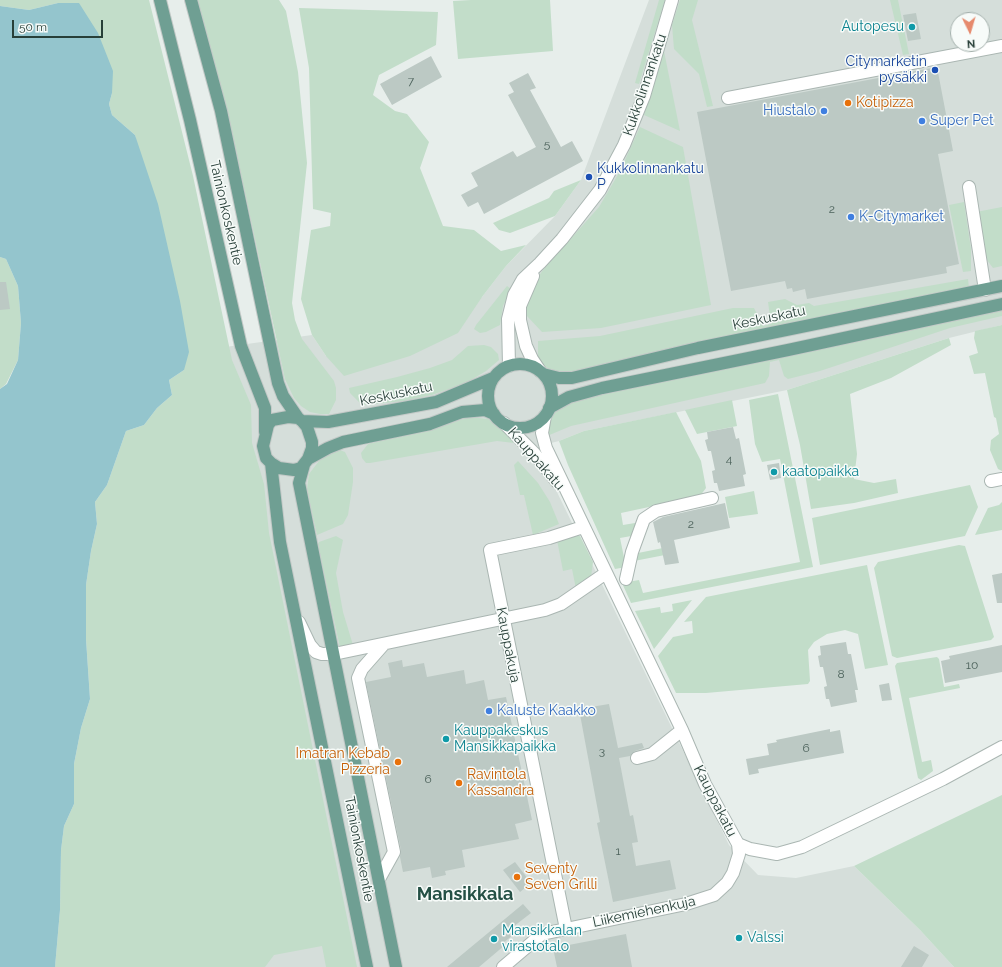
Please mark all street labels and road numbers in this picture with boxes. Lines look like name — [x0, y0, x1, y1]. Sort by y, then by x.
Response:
street label: Kukkolinnankatu — [620, 32, 670, 138]
street label: Tainionkoskentie — [206, 159, 246, 267]
street label: Keskuskatu — [731, 302, 807, 334]
street label: Keskuskatu — [358, 378, 434, 410]
street label: Kauppakatu — [504, 424, 568, 494]
street label: Kauppakuja — [492, 606, 524, 684]
street label: Kauppakatu — [690, 763, 740, 839]
street label: Tainionkoskentie — [341, 795, 377, 903]
street label: Liikemiehenkuja — [591, 893, 697, 931]

